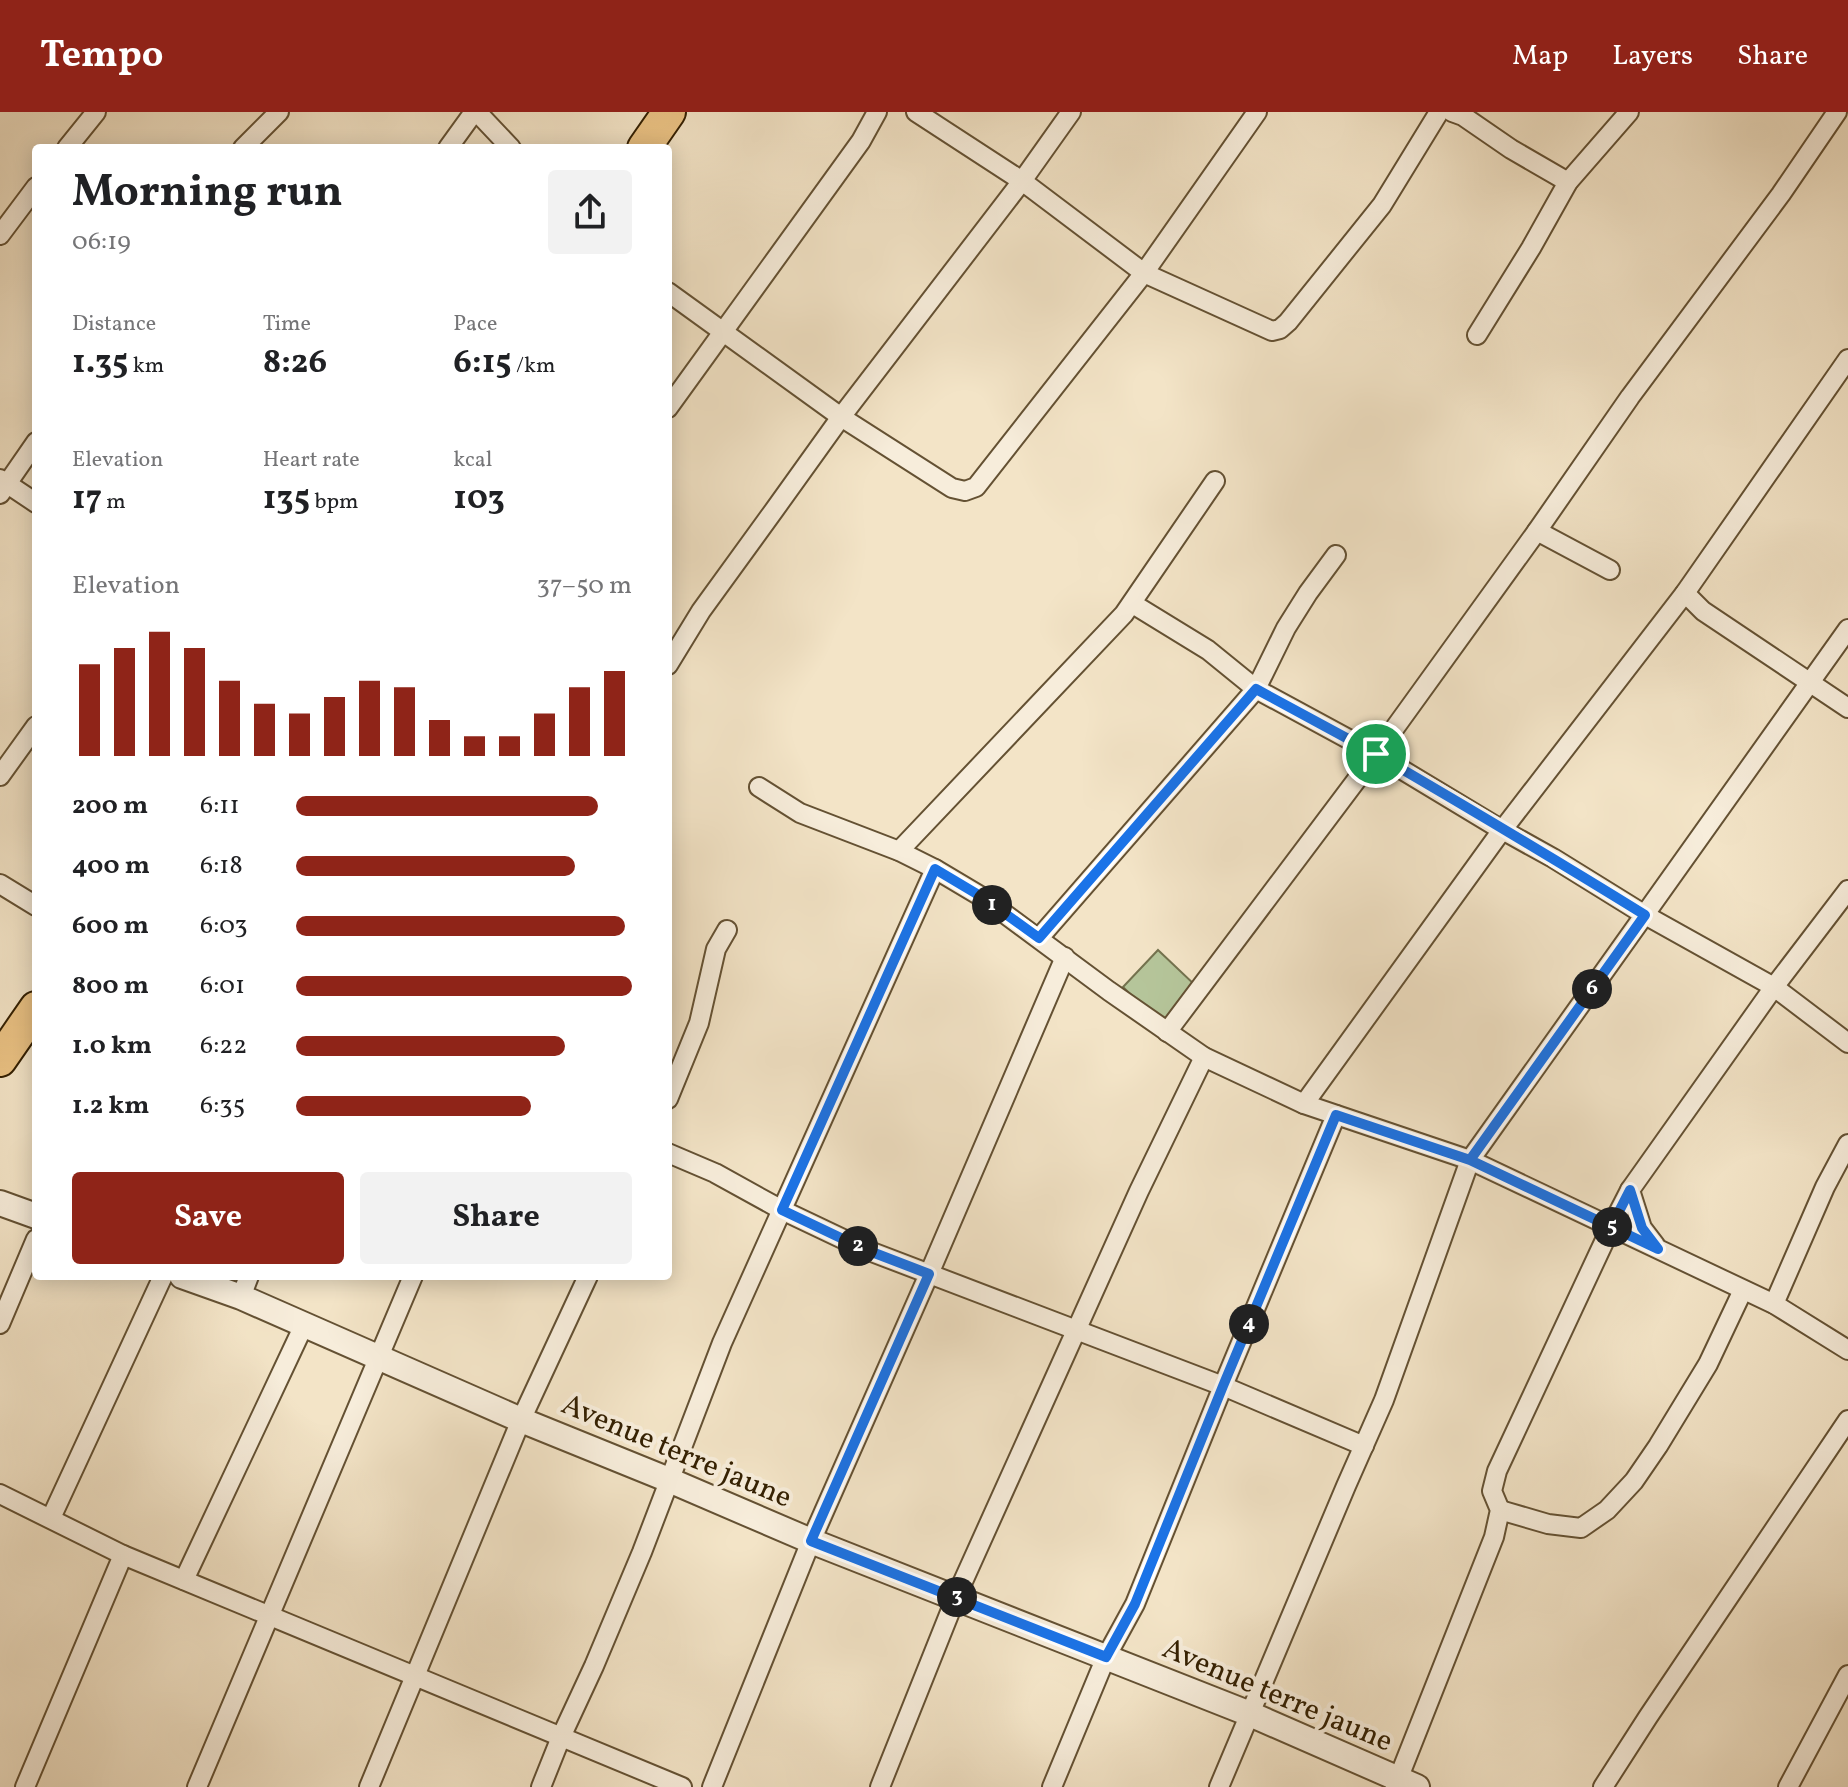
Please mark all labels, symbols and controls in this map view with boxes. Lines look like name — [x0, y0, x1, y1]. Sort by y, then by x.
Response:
text: Tempo — [40, 30, 164, 83]
text: Map — [1512, 37, 1568, 76]
text: Layers — [1612, 37, 1693, 76]
text: Share — [1737, 37, 1808, 76]
text: Morning run — [72, 163, 343, 224]
button: share — [548, 170, 632, 254]
text: 06:19 — [72, 224, 131, 260]
text: Distance — [72, 309, 156, 340]
text: Time — [263, 309, 311, 340]
text: Pace — [453, 309, 497, 340]
text: 1.35 — [72, 340, 128, 387]
text: 8:26 — [263, 340, 327, 387]
text: 6:15 — [453, 340, 512, 387]
text: km — [128, 351, 164, 382]
text: /km — [512, 351, 556, 382]
text: Elevation — [72, 445, 163, 476]
text: Heart rate — [263, 445, 360, 476]
text: kcal — [453, 445, 492, 476]
text: 17 — [72, 476, 102, 523]
text: 135 — [263, 476, 310, 523]
text: 103 — [453, 476, 505, 523]
text: m — [102, 487, 126, 518]
text: bpm — [310, 487, 359, 518]
text: Elevation — [72, 568, 180, 604]
text: 37–50 m — [537, 568, 632, 604]
pin — [1342, 720, 1410, 788]
icon: arrive — [1354, 732, 1398, 776]
text: 200 m — [72, 788, 148, 824]
text: 6:11 — [200, 788, 239, 824]
text: 400 m — [72, 848, 150, 884]
text: 6:18 — [200, 848, 243, 884]
pin: 1 — [972, 885, 1012, 925]
text: 1 — [988, 889, 996, 920]
text: 600 m — [72, 908, 149, 944]
text: 6:03 — [200, 908, 248, 944]
text: 800 m — [72, 968, 149, 1004]
text: 6:01 — [200, 968, 245, 1004]
pin: 6 — [1572, 969, 1612, 1009]
text: 6 — [1586, 973, 1598, 1004]
text: 1.0 km — [72, 1028, 152, 1064]
text: 6:22 — [200, 1028, 247, 1064]
text: 1.2 km — [72, 1088, 149, 1124]
text: 6:35 — [200, 1088, 245, 1124]
button: Save — [72, 1172, 344, 1264]
button: Share — [360, 1172, 632, 1264]
pin: 5 — [1592, 1207, 1632, 1247]
text: 5 — [1607, 1211, 1617, 1242]
pin: 2 — [838, 1226, 878, 1266]
text: 2 — [852, 1230, 864, 1261]
pin: 4 — [1229, 1304, 1269, 1344]
text: 4 — [1242, 1308, 1256, 1339]
street label: Avenue terre jaune — [555, 1384, 798, 1519]
pin: 3 — [937, 1577, 977, 1617]
text: 3 — [951, 1581, 963, 1612]
street label: Avenue terre jaune — [1156, 1628, 1399, 1763]

